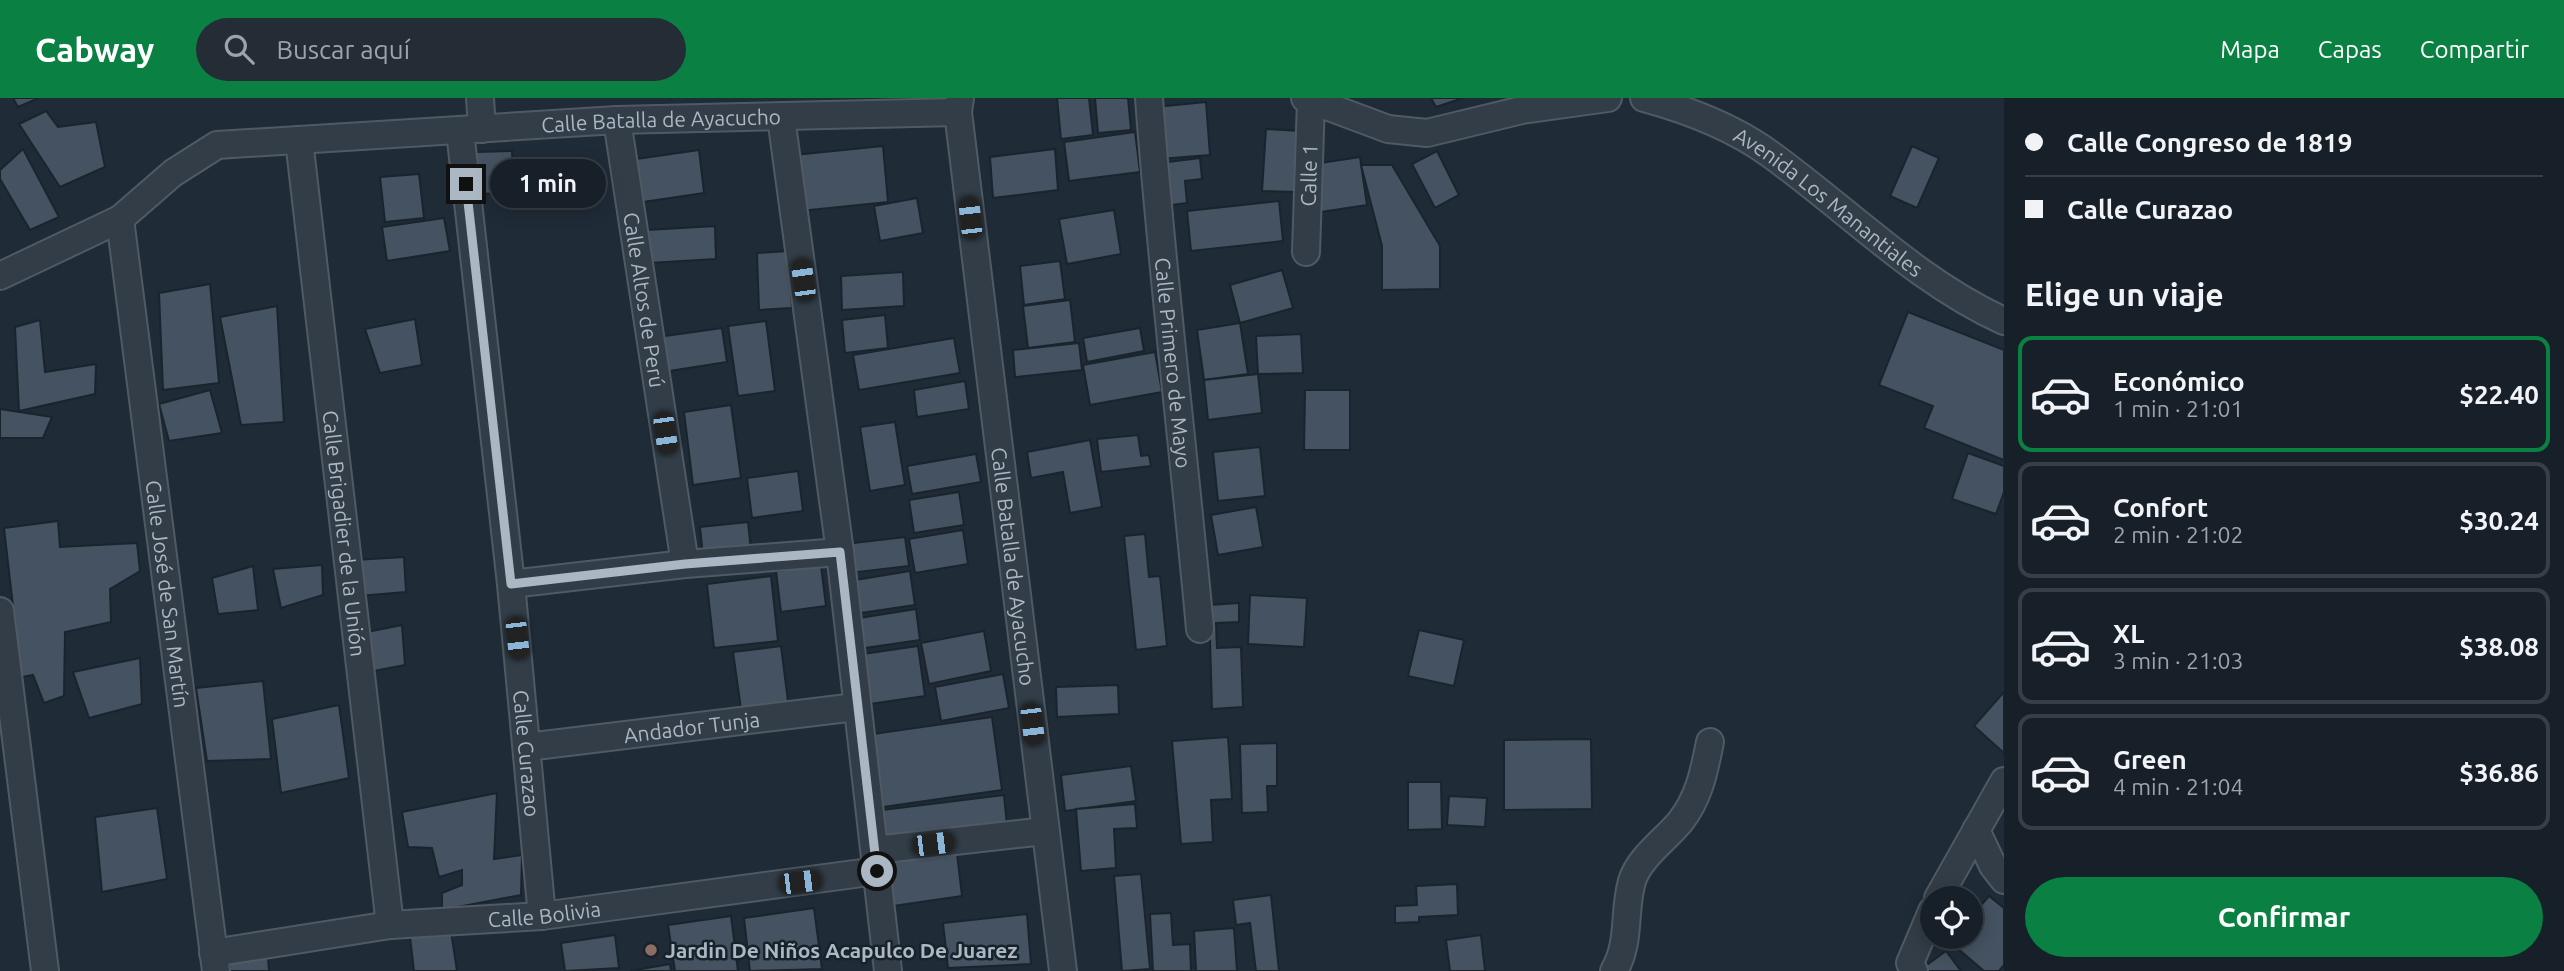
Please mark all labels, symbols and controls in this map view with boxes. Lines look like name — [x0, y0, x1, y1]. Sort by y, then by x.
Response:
search box — [196, 18, 686, 81]
icon: search — [220, 30, 258, 68]
text: Cabway — [35, 31, 154, 68]
text: Buscar aquí — [276, 35, 410, 64]
text: Mapa — [2220, 36, 2280, 63]
text: Capas — [2318, 36, 2382, 63]
text: Compartir — [2420, 36, 2529, 63]
street label: Calle Batalla de Ayacucho — [540, 104, 781, 137]
street label: Avenida Los Manantiales — [1730, 122, 1928, 281]
text: Calle Congreso de 1819 — [2067, 128, 2352, 157]
street label: Calle 1 — [1296, 143, 1322, 207]
callout: 1 min — [490, 160, 606, 208]
route end — [450, 168, 482, 200]
text: 1 min — [519, 171, 577, 196]
text: Calle Curazao — [2067, 195, 2233, 224]
car — [958, 196, 983, 240]
street label: Calle Altos de Perú — [619, 211, 670, 389]
street label: Calle Primero de Mayo — [1151, 256, 1196, 469]
car — [790, 258, 817, 302]
text: Elige un viaje — [2025, 276, 2224, 312]
icon: car — [2029, 363, 2092, 426]
text: Económico — [2113, 367, 2245, 396]
text: $22.40 — [2459, 380, 2539, 409]
text: 1 min · 21:01 — [2113, 396, 2244, 421]
street label: Calle Brigadier de la Unión — [318, 409, 371, 658]
car — [652, 411, 679, 455]
street label: Calle Batalla de Ayacucho — [987, 446, 1040, 687]
street label: Calle José de San Martín — [141, 479, 194, 709]
icon: car — [2029, 489, 2092, 552]
text: Confort — [2113, 493, 2208, 522]
text: $30.24 — [2459, 506, 2539, 535]
text: 2 min · 21:02 — [2113, 522, 2244, 547]
icon: car — [2029, 615, 2092, 678]
car — [505, 616, 530, 660]
text: XL — [2113, 619, 2144, 648]
text: $38.08 — [2459, 632, 2539, 661]
text: 3 min · 21:03 — [2113, 648, 2244, 673]
street label: Calle Curazao — [509, 689, 545, 818]
car — [1020, 702, 1045, 746]
street label: Andador Tunja — [622, 707, 761, 747]
icon: car — [2029, 741, 2092, 804]
text: Green — [2113, 745, 2187, 774]
text: $36.86 — [2459, 758, 2539, 787]
text: 4 min · 21:04 — [2113, 774, 2244, 799]
car — [911, 831, 956, 857]
route start — [861, 855, 893, 887]
car — [778, 869, 823, 895]
button: Confirmar — [2025, 877, 2543, 957]
map controls — [1920, 886, 1983, 949]
button: locate — [1920, 886, 1983, 949]
street label: Calle Bolivia — [487, 896, 602, 931]
place label: Jardin De Niños Acapulco De Juarez — [665, 938, 1018, 962]
marker: Jardin De Niños Acapulco De Juarez — [643, 942, 659, 958]

